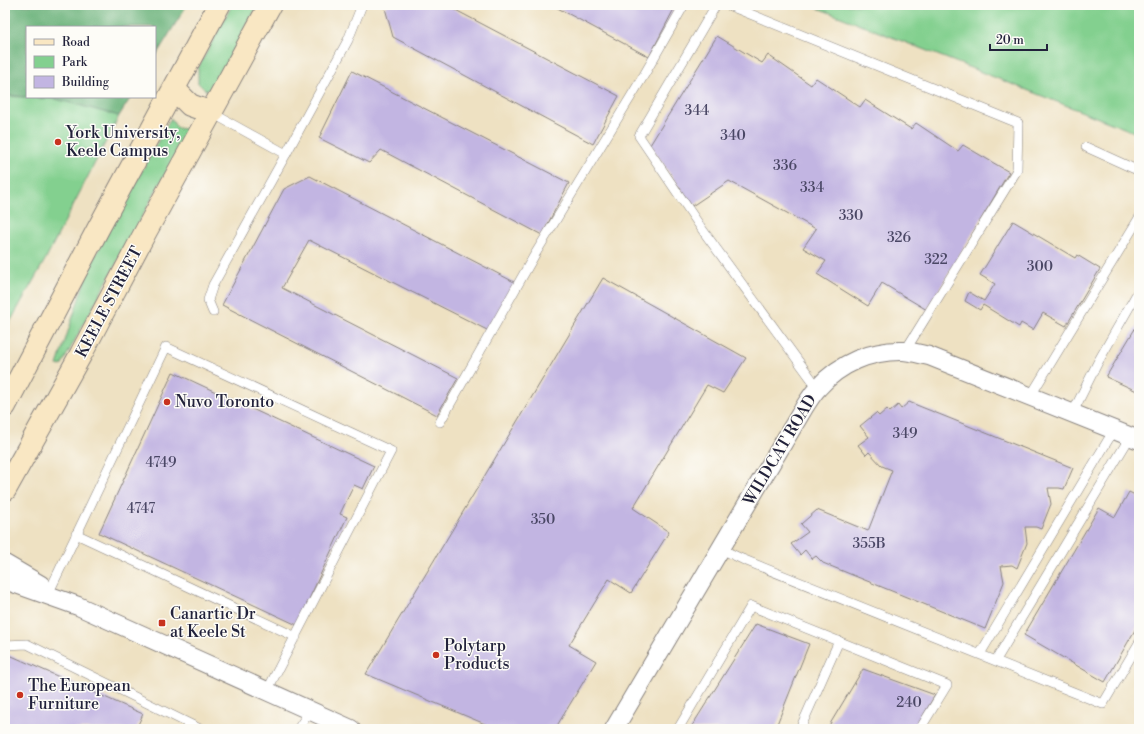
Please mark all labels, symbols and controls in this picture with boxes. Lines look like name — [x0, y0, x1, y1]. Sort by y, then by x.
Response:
legend — [26, 26, 156, 98]
scale bar — [990, 26, 1047, 52]
text: 20 m — [996, 33, 1024, 48]
text: Road — [62, 35, 90, 50]
text: Park — [62, 55, 88, 70]
text: Building — [61, 75, 110, 90]
house number: 344 — [685, 102, 709, 120]
place label: York University, Keele Campus — [65, 123, 181, 161]
house number: 340 — [720, 127, 746, 145]
marker: York University, Keele Campus — [53, 137, 63, 147]
house number: 336 — [773, 157, 797, 175]
house number: 334 — [800, 179, 824, 197]
house number: 330 — [839, 207, 863, 225]
house number: 326 — [887, 229, 912, 247]
street label: KEELE STREET — [71, 243, 147, 361]
house number: 322 — [924, 251, 948, 269]
house number: 300 — [1027, 258, 1053, 276]
street label: WILDCAT ROAD — [738, 391, 821, 510]
place label: Nuvo Toronto — [175, 392, 274, 412]
marker: Nuvo Toronto — [162, 397, 172, 407]
house number: 349 — [893, 425, 917, 443]
house number: 4749 — [146, 454, 176, 472]
house number: 4747 — [127, 500, 155, 518]
house number: 350 — [531, 511, 555, 529]
house number: 355B — [853, 535, 886, 553]
place label: Canartic Dr at Keele St — [170, 604, 256, 642]
marker: Canartic Dr at Keele St — [157, 618, 167, 628]
place label: Polytarp Products — [444, 636, 510, 674]
marker: Polytarp Products — [431, 650, 441, 660]
place label: The European Furniture — [28, 676, 131, 714]
marker: The European Furniture — [15, 690, 25, 700]
house number: 240 — [896, 694, 922, 712]

